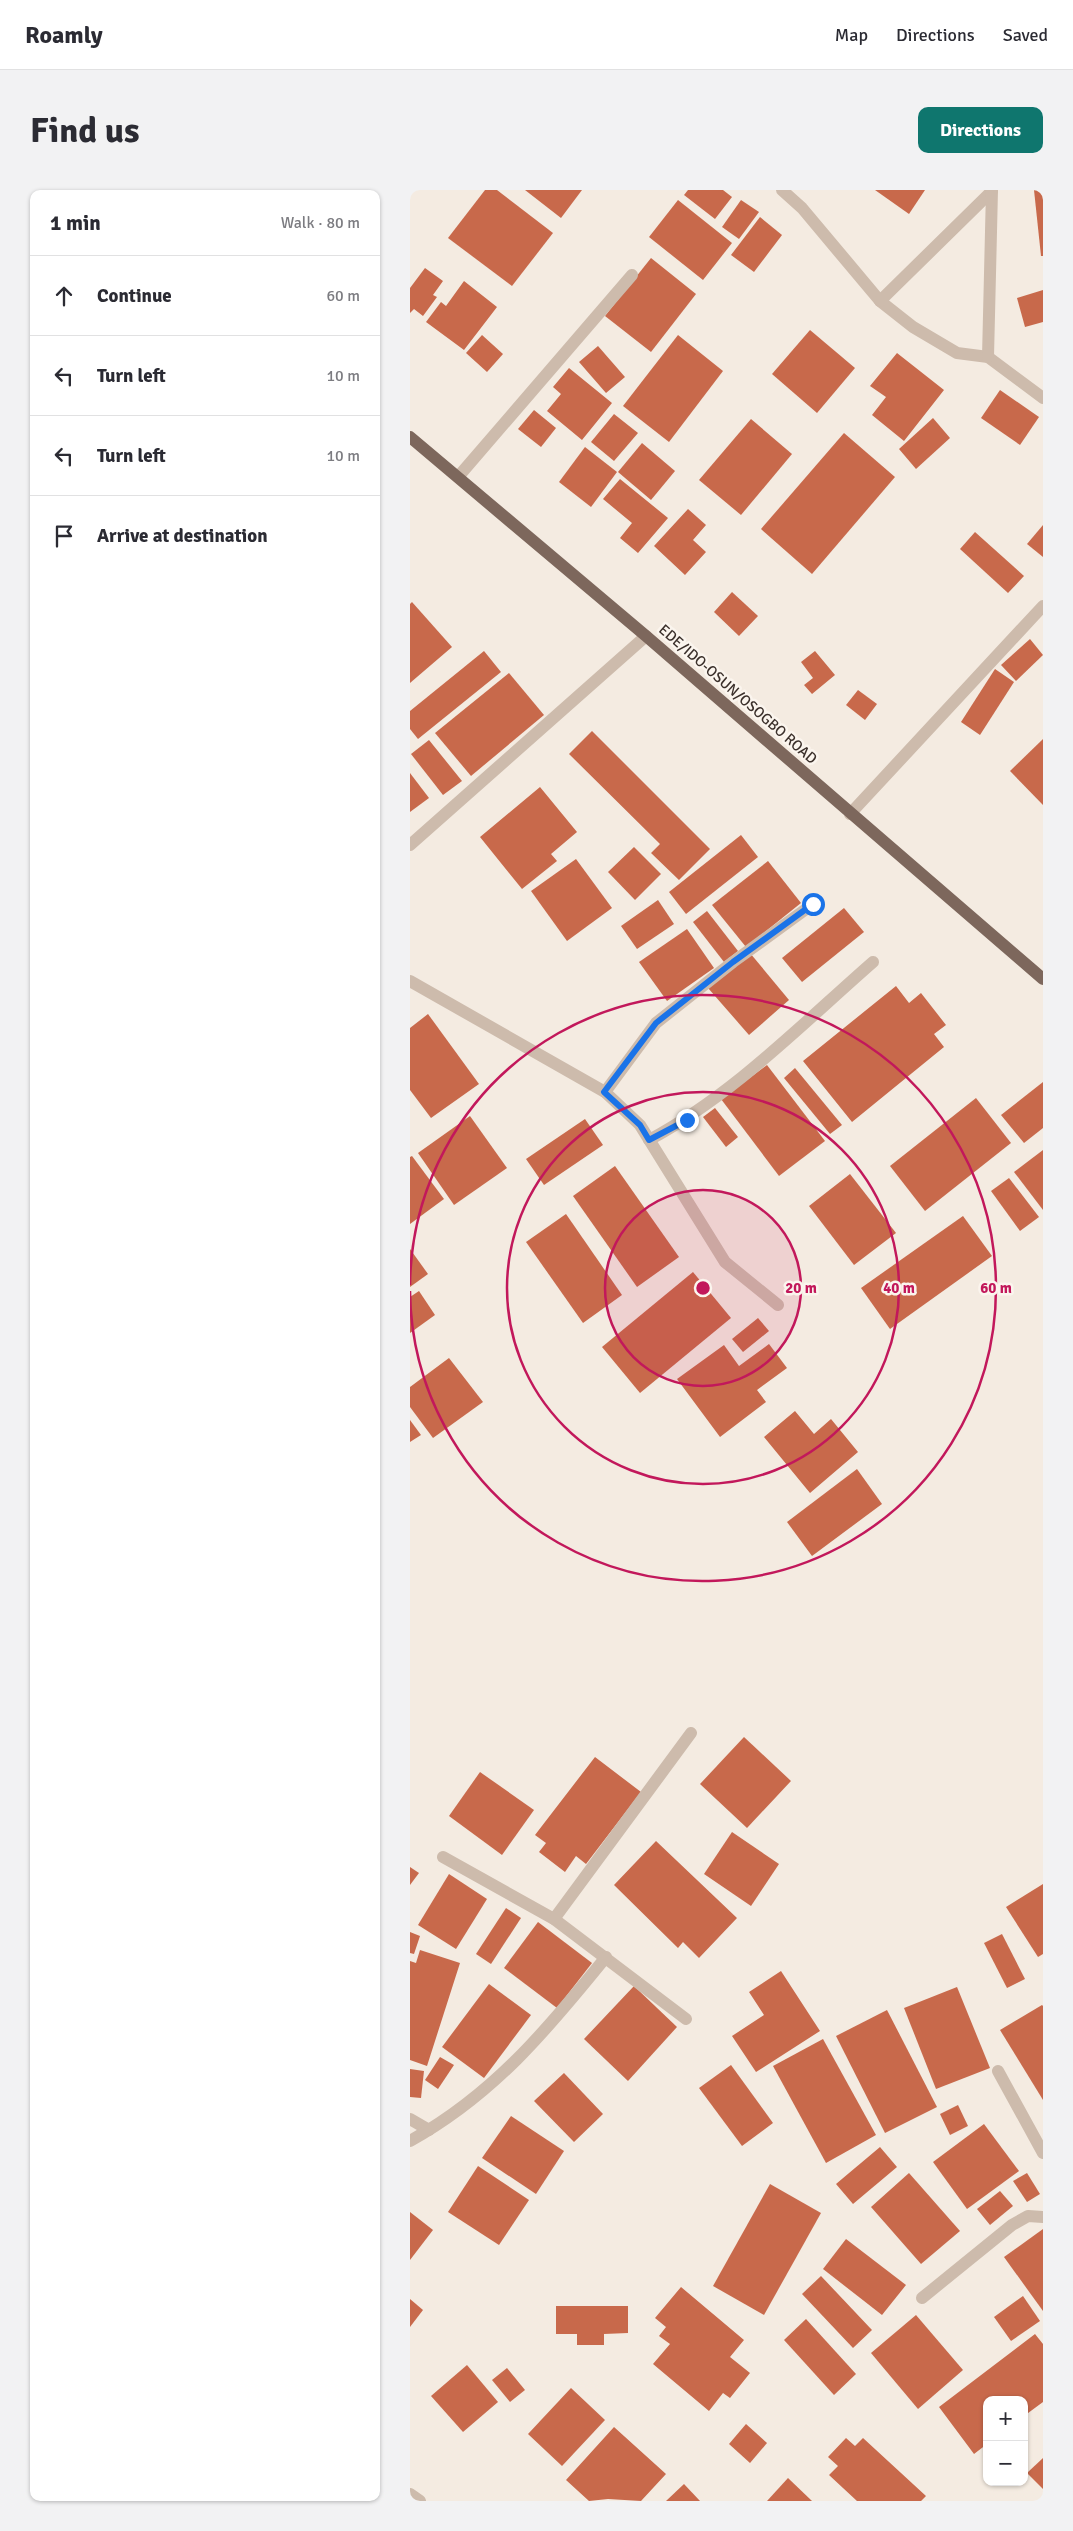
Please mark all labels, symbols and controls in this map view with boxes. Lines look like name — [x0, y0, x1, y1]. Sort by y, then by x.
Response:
text: Roamly — [25, 20, 103, 50]
text: Map — [835, 24, 868, 46]
text: Directions — [896, 24, 975, 46]
text: Saved — [1003, 24, 1048, 46]
button: Directions — [918, 107, 1043, 153]
text: Find us — [30, 109, 140, 152]
text: 1 min — [50, 210, 101, 236]
text: Walk · 80 m — [281, 213, 360, 233]
icon: ahead — [50, 282, 78, 310]
text: Continue — [97, 284, 172, 308]
text: 60 m — [326, 286, 360, 306]
icon: left — [50, 362, 78, 390]
text: Turn left — [97, 364, 166, 388]
text: 10 m — [326, 366, 360, 386]
icon: left — [50, 442, 78, 470]
text: Turn left — [97, 444, 166, 468]
text: 10 m — [326, 446, 360, 466]
icon: arrive — [50, 522, 78, 550]
text: Arrive at destination — [97, 524, 268, 548]
street label: EDE/IDO-OSUN/OSOGBO ROAD — [655, 620, 821, 768]
route start — [802, 893, 825, 916]
route end — [676, 1109, 699, 1132]
centre of rings — [694, 1279, 712, 1297]
text: 20 m — [785, 1279, 817, 1297]
text: 40 m — [883, 1279, 915, 1297]
text: 60 m — [980, 1279, 1012, 1297]
map controls — [983, 2396, 1028, 2486]
button: + — [983, 2396, 1028, 2441]
button: − — [983, 2441, 1028, 2486]

